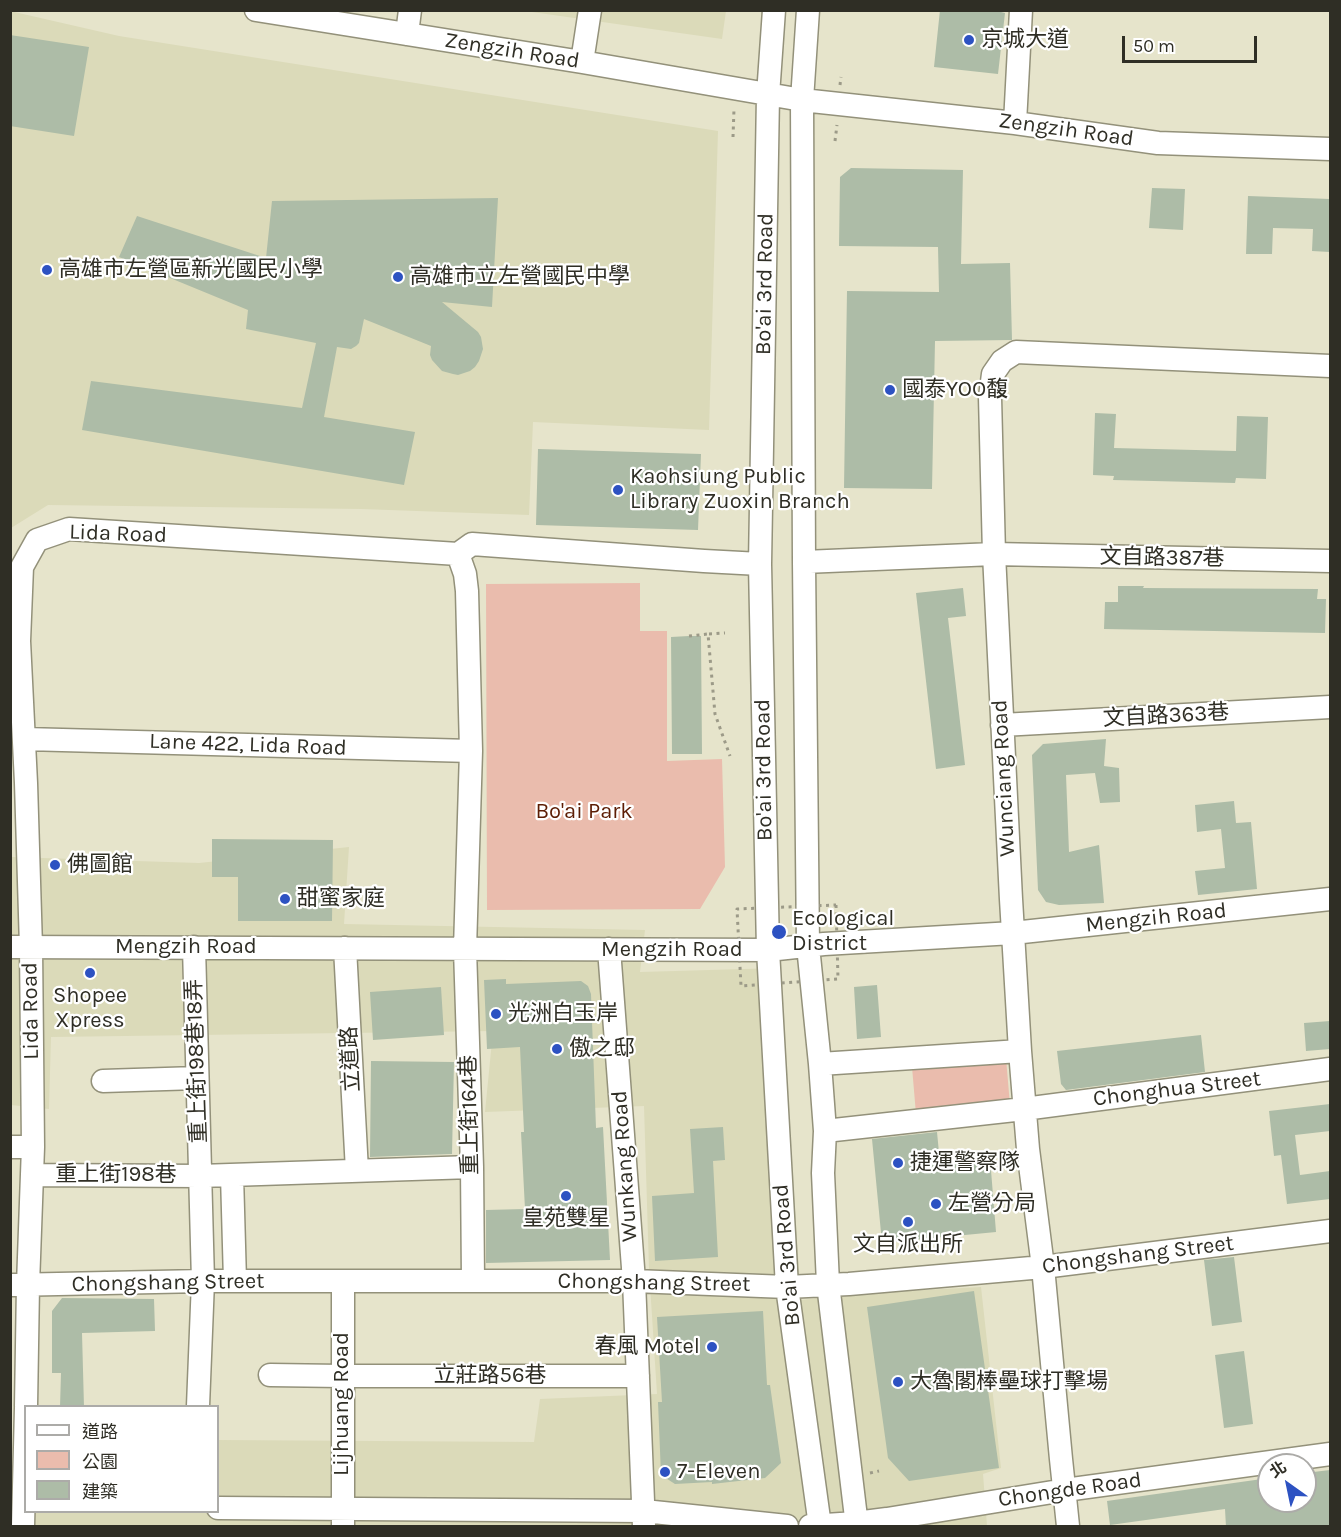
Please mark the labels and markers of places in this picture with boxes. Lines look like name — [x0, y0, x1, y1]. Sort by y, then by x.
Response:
place label: 京城大道 — [981, 27, 1069, 53]
marker: 京城大道 — [962, 33, 976, 47]
place label: 高雄市左營區新光國民小學 — [59, 257, 323, 283]
marker: 高雄市左營區新光國民小學 — [40, 263, 54, 277]
place label: 高雄市立左營國民中學 — [410, 264, 630, 290]
marker: 高雄市立左營國民中學 — [391, 270, 405, 284]
place label: 國泰YOO馥 — [902, 377, 1008, 403]
marker: 國泰YOO馥 — [883, 383, 897, 397]
place label: Kaohsiung Public Library Zuoxin Branch — [630, 464, 850, 516]
marker: Kaohsiung Public Library Zuoxin Branch — [611, 483, 625, 497]
place label: 佛圖館 — [67, 852, 133, 878]
marker: 佛圖館 — [48, 858, 62, 872]
place label: 甜蜜家庭 — [297, 886, 385, 912]
marker: 甜蜜家庭 — [278, 892, 292, 906]
place label: Ecological District — [792, 906, 895, 957]
marker: Ecological District — [770, 923, 788, 941]
marker: Shopee Xpress — [83, 966, 97, 980]
place label: Shopee Xpress — [53, 983, 127, 1034]
place label: 光洲白玉岸 — [508, 1001, 618, 1027]
marker: 光洲白玉岸 — [489, 1007, 503, 1021]
place label: 傲之邸 — [569, 1036, 635, 1062]
marker: 傲之邸 — [550, 1042, 564, 1056]
place label: 捷運警察隊 — [910, 1150, 1020, 1176]
marker: 捷運警察隊 — [891, 1156, 905, 1170]
marker: 皇苑雙星 — [559, 1189, 573, 1203]
place label: 左營分局 — [948, 1191, 1036, 1217]
marker: 左營分局 — [929, 1197, 943, 1211]
place label: 皇苑雙星 — [522, 1206, 610, 1232]
marker: 文自派出所 — [901, 1215, 915, 1229]
place label: 文自派出所 — [853, 1232, 963, 1258]
place label: 春風 Motel — [594, 1334, 700, 1360]
marker: 春風 Motel — [705, 1340, 719, 1354]
place label: 大魯閣棒壘球打擊場 — [910, 1369, 1108, 1395]
marker: 大魯閣棒壘球打擊場 — [891, 1375, 905, 1389]
place label: 7-Eleven — [677, 1459, 760, 1485]
marker: 7-Eleven — [658, 1465, 672, 1479]

